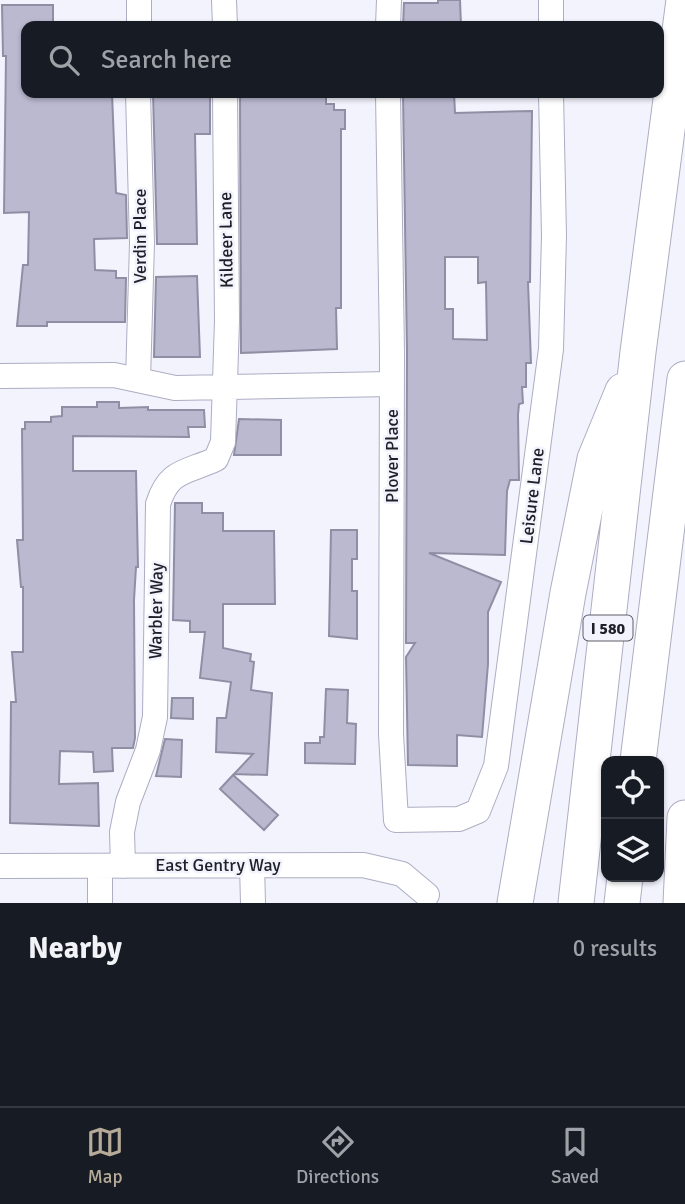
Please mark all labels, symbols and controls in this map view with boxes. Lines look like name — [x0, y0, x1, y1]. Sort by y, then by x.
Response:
search box — [21, 21, 664, 98]
icon: search — [45, 41, 83, 79]
text: Search here — [101, 44, 232, 76]
street label: Verdin Place — [129, 188, 151, 284]
street label: Kildeer Lane — [214, 192, 238, 288]
street label: Plover Place — [381, 409, 403, 503]
street label: Leisure Lane — [515, 447, 549, 545]
street label: Warbler Way — [144, 562, 168, 659]
road number: I 580 — [584, 615, 632, 640]
map controls — [601, 756, 664, 882]
button: locate — [601, 756, 664, 819]
button: layers — [601, 819, 664, 882]
street label: East Gentry Way — [155, 854, 281, 876]
text: Nearby — [28, 930, 122, 967]
text: 0 results — [573, 934, 657, 963]
tab: Map — [86, 1123, 124, 1189]
tab: Directions — [296, 1123, 379, 1189]
tab: Saved — [551, 1123, 599, 1189]

